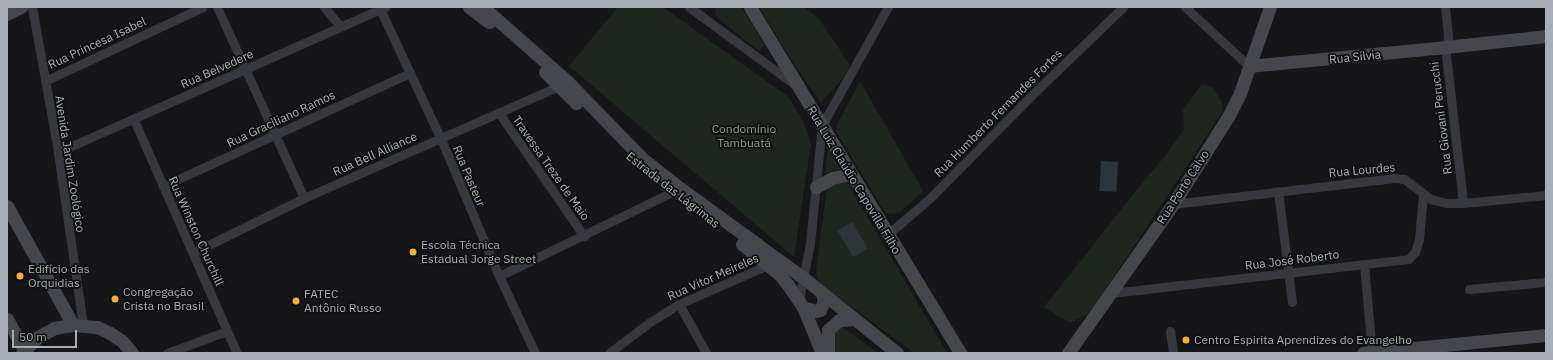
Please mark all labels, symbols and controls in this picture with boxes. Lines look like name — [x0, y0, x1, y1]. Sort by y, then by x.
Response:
street label: Rua Princesa Isabel — [46, 14, 148, 72]
street label: Rua Humberto Fernandes Fortes — [931, 46, 1065, 180]
street label: Rua Belvedere — [178, 47, 256, 91]
street label: Rua Sílvia — [1328, 47, 1382, 67]
street label: Rua Giovani Perucchi — [1427, 61, 1455, 175]
street label: Rua Graciliano Ramos — [225, 88, 337, 150]
street label: Avenida Jardim Zoológico — [52, 95, 88, 233]
street label: Rua Luiz Claúdio Capovilla Filho — [804, 103, 904, 257]
street label: Travessa Treze de Maio — [509, 113, 593, 223]
park label: Condomínio Tambuatá — [712, 122, 776, 150]
street label: Rua Bell Alliance — [331, 129, 419, 179]
street label: Rua Pasteur — [450, 143, 488, 209]
street label: Rua Porto Calvo — [1154, 147, 1212, 227]
street label: Estrada das Lágrimas — [623, 149, 723, 231]
street label: Rua Lourdes — [1328, 160, 1396, 180]
street label: Rua Winston Churchill — [165, 174, 227, 288]
place label: Escola Técnica Estadual Jorge Street — [421, 238, 536, 266]
marker: Escola Técnica Estadual Jorge Street — [408, 247, 418, 257]
street label: Rua José Roberto — [1244, 247, 1340, 273]
street label: Rua Vitor Meireles — [665, 250, 761, 304]
place label: Edifício das Orquidias — [28, 262, 90, 290]
marker: Edifício das Orquidias — [15, 271, 25, 281]
place label: Congregação Crista no Brasil — [123, 285, 204, 313]
place label: FATEC Antônio Russo — [304, 287, 382, 315]
marker: Congregação Crista no Brasil — [110, 294, 120, 304]
marker: FATEC Antônio Russo — [291, 296, 301, 306]
scale bar — [14, 322, 79, 348]
text: 50 m — [19, 329, 47, 344]
place label: Centro Espirita Aprendizes do Evangelho — [1194, 333, 1412, 347]
marker: Centro Espirita Aprendizes do Evangelho — [1181, 335, 1191, 345]

